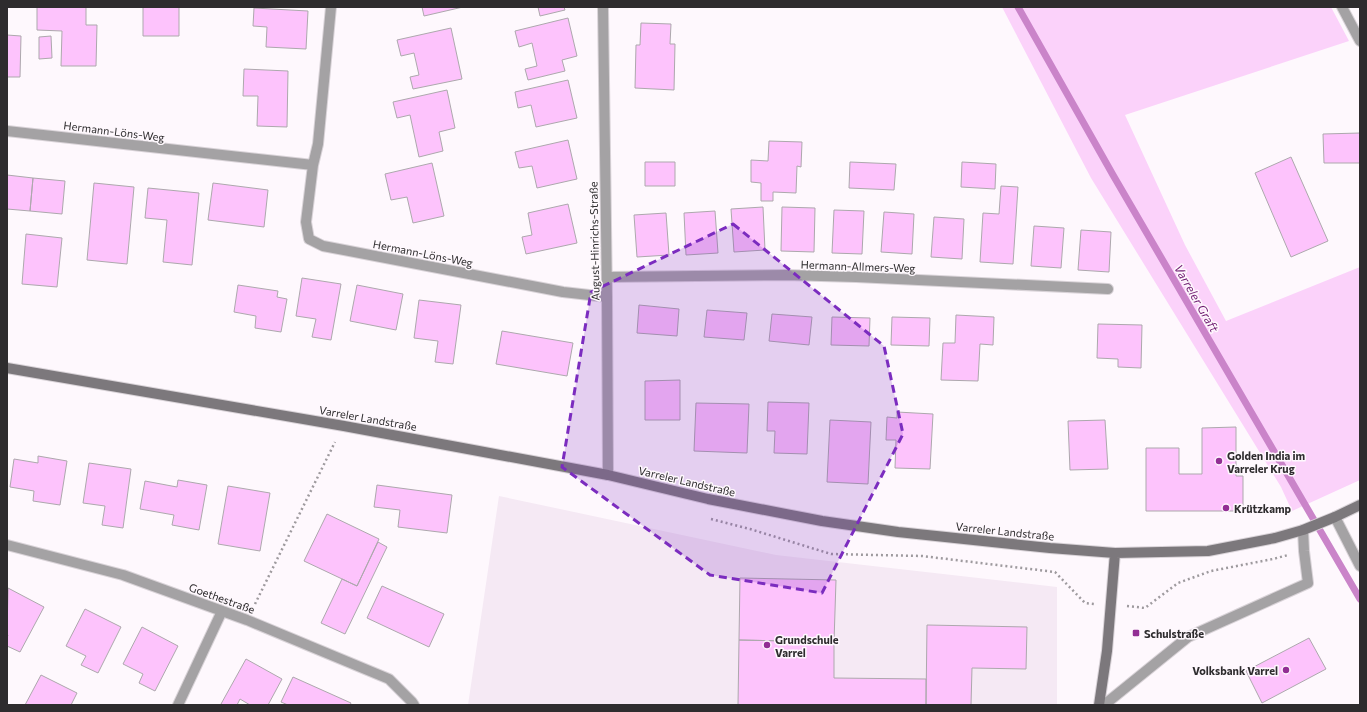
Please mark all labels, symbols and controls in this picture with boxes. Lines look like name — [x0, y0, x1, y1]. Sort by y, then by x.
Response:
street label: Hermann-Löns-Weg — [63, 118, 165, 144]
street label: August-Hinrichs-Straße — [586, 181, 602, 301]
street label: Hermann-Löns-Weg — [372, 237, 474, 269]
street label: Hermann-Allmers-Weg — [800, 257, 916, 275]
water label: Varreler Graft — [1172, 262, 1222, 335]
street label: Varreler Landstraße — [318, 403, 418, 433]
place label: Golden India im Varreler Krug — [1227, 449, 1306, 475]
marker: Golden India im Varreler Krug — [1214, 456, 1224, 466]
street label: Varreler Landstraße — [637, 464, 737, 499]
place label: Krützkamp — [1234, 502, 1292, 515]
marker: Krützkamp — [1221, 503, 1231, 513]
street label: Varreler Landstraße — [955, 519, 1055, 543]
street label: Goethestraße — [187, 580, 257, 616]
place label: Schulstraße — [1144, 627, 1204, 640]
marker: Schulstraße — [1131, 628, 1141, 638]
place label: Grundschule Varrel — [775, 633, 839, 659]
marker: Grundschule Varrel — [762, 640, 772, 650]
place label: Volksbank Varrel — [1192, 664, 1278, 677]
marker: Volksbank Varrel — [1281, 665, 1291, 675]

